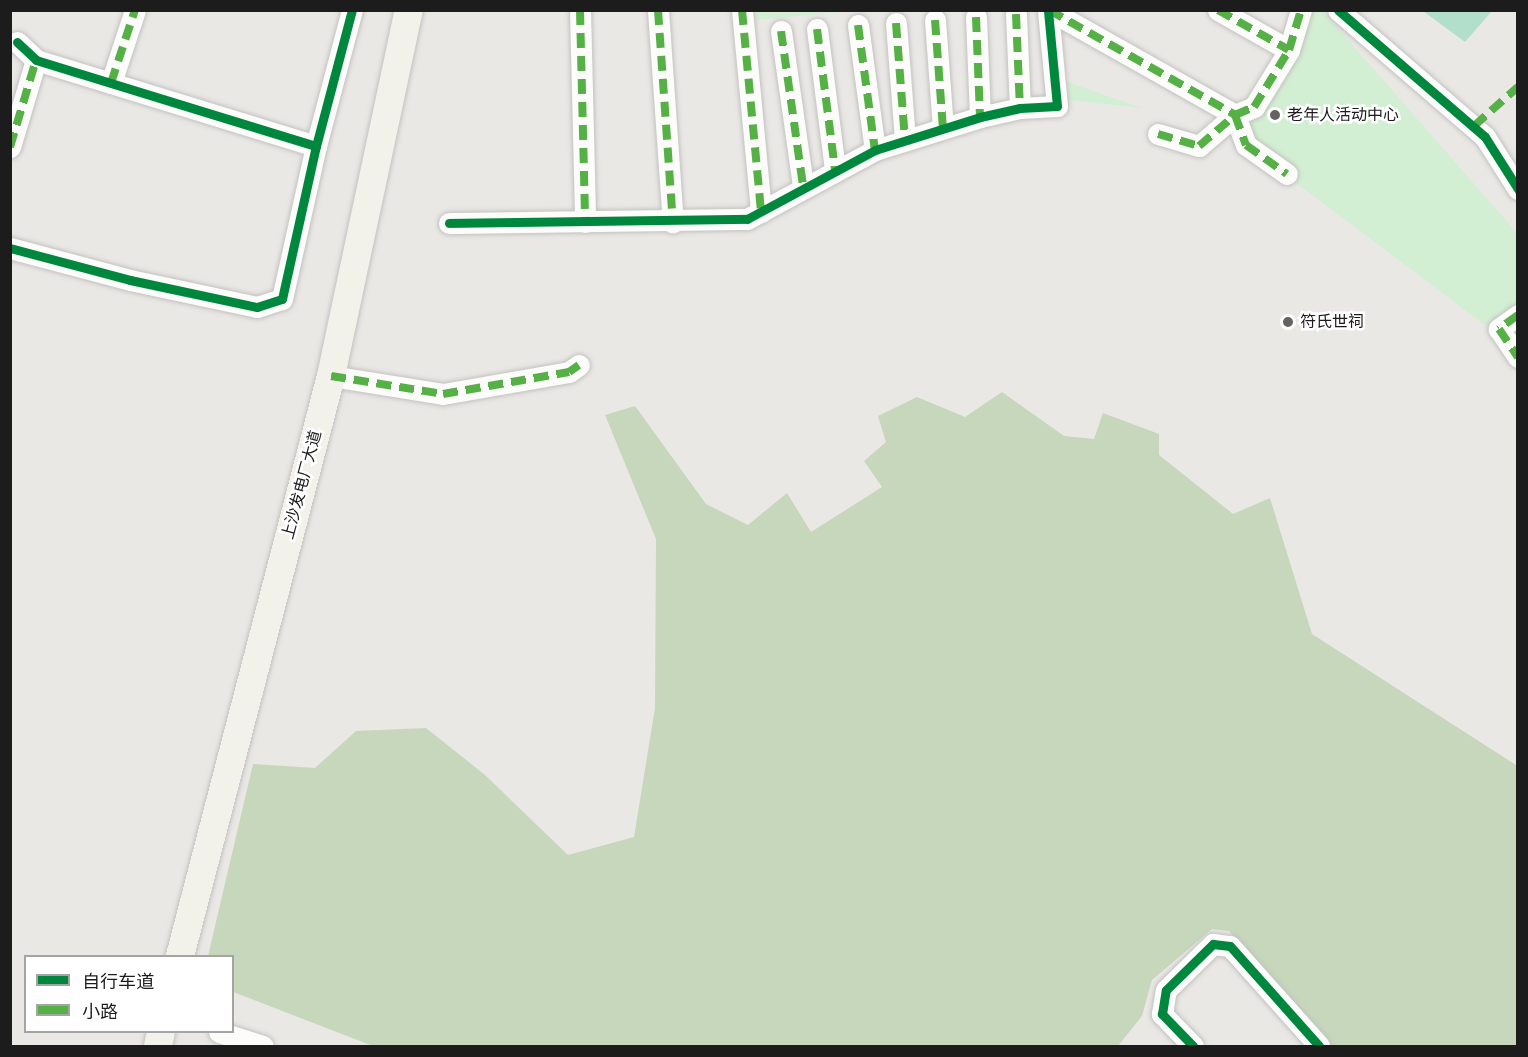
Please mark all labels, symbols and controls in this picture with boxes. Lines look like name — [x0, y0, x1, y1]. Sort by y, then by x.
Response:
place label: 老年人活动中心 — [1287, 105, 1399, 125]
marker: 老年人活动中心 — [1268, 108, 1282, 122]
place label: 符氏世祠 — [1300, 312, 1364, 332]
marker: 符氏世祠 — [1281, 315, 1295, 329]
street label: 上沙发电厂大道 — [278, 428, 326, 542]
legend — [24, 955, 234, 1033]
text: 自行车道 — [82, 971, 154, 993]
text: 小路 — [82, 1001, 118, 1023]

